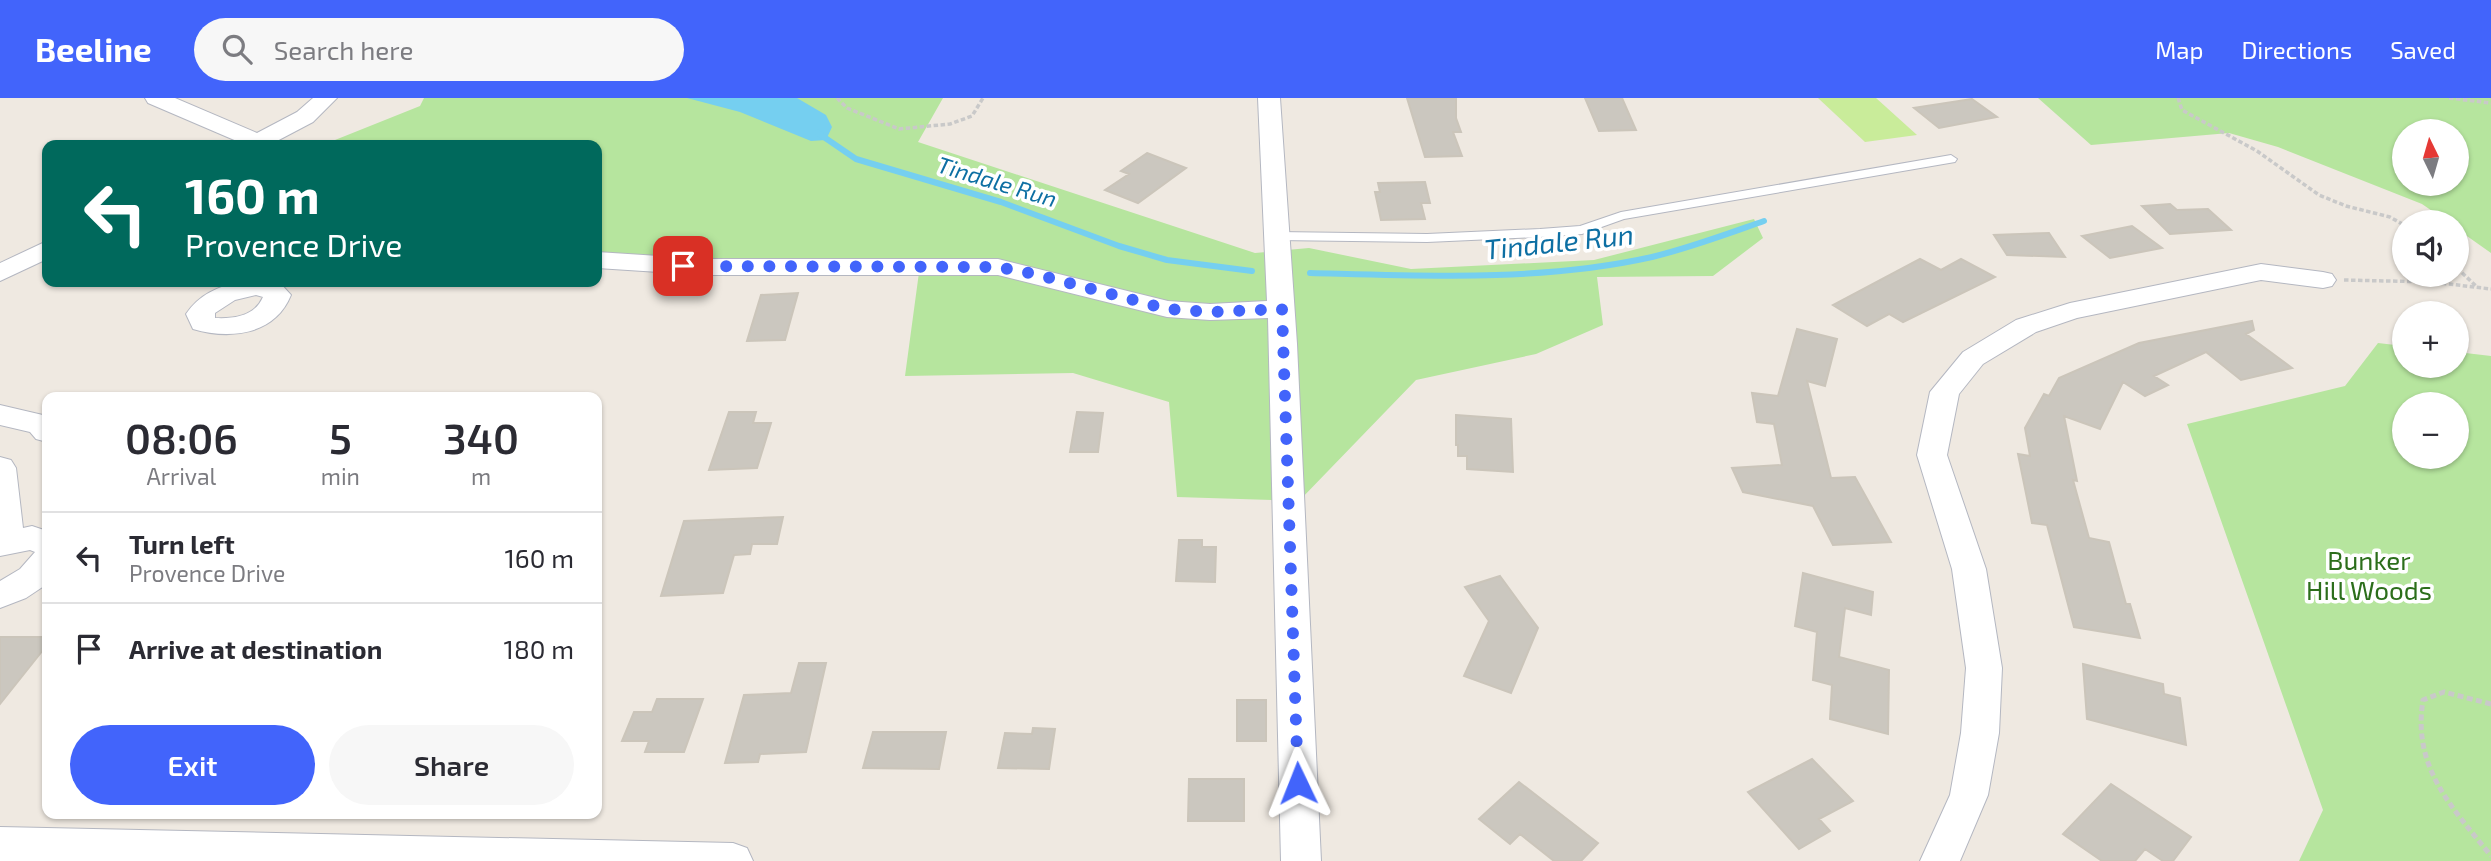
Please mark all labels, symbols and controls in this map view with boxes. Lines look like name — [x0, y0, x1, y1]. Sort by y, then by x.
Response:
search box — [194, 18, 684, 81]
text: Beeline — [35, 29, 152, 69]
icon: search — [218, 30, 256, 68]
text: Search here — [274, 34, 413, 65]
text: Map — [2155, 35, 2203, 64]
text: Directions — [2241, 35, 2352, 64]
text: Saved — [2390, 35, 2456, 64]
north arrow — [2392, 119, 2469, 196]
map controls — [2392, 119, 2469, 469]
water label: Tindale Run — [934, 150, 1060, 212]
text: 160 m — [185, 165, 320, 224]
icon: left — [70, 168, 161, 259]
button: sound — [2392, 210, 2469, 287]
water label: Tindale Run — [1483, 216, 1635, 266]
text: Provence Drive — [185, 225, 403, 263]
pin — [653, 236, 713, 296]
icon: arrive — [664, 247, 702, 285]
button: + — [2392, 301, 2469, 378]
button: − — [2392, 392, 2469, 469]
text: 08:06 — [125, 412, 238, 462]
text: 5 — [329, 412, 352, 462]
text: 340 — [443, 412, 519, 462]
text: Arrival — [146, 462, 216, 490]
text: min — [321, 462, 360, 490]
text: m — [471, 462, 491, 490]
text: Turn left — [129, 528, 235, 559]
icon: left — [70, 539, 108, 577]
text: 160 m — [505, 542, 574, 573]
park label: Bunker Hill Woods — [2306, 544, 2432, 605]
text: Provence Drive — [129, 559, 285, 587]
icon: arrive — [70, 630, 108, 668]
text: Arrive at destination — [129, 633, 382, 664]
text: 180 m — [504, 633, 574, 664]
button: Exit — [70, 725, 315, 805]
button: Share — [329, 725, 574, 805]
position arrow — [1261, 746, 1335, 820]

